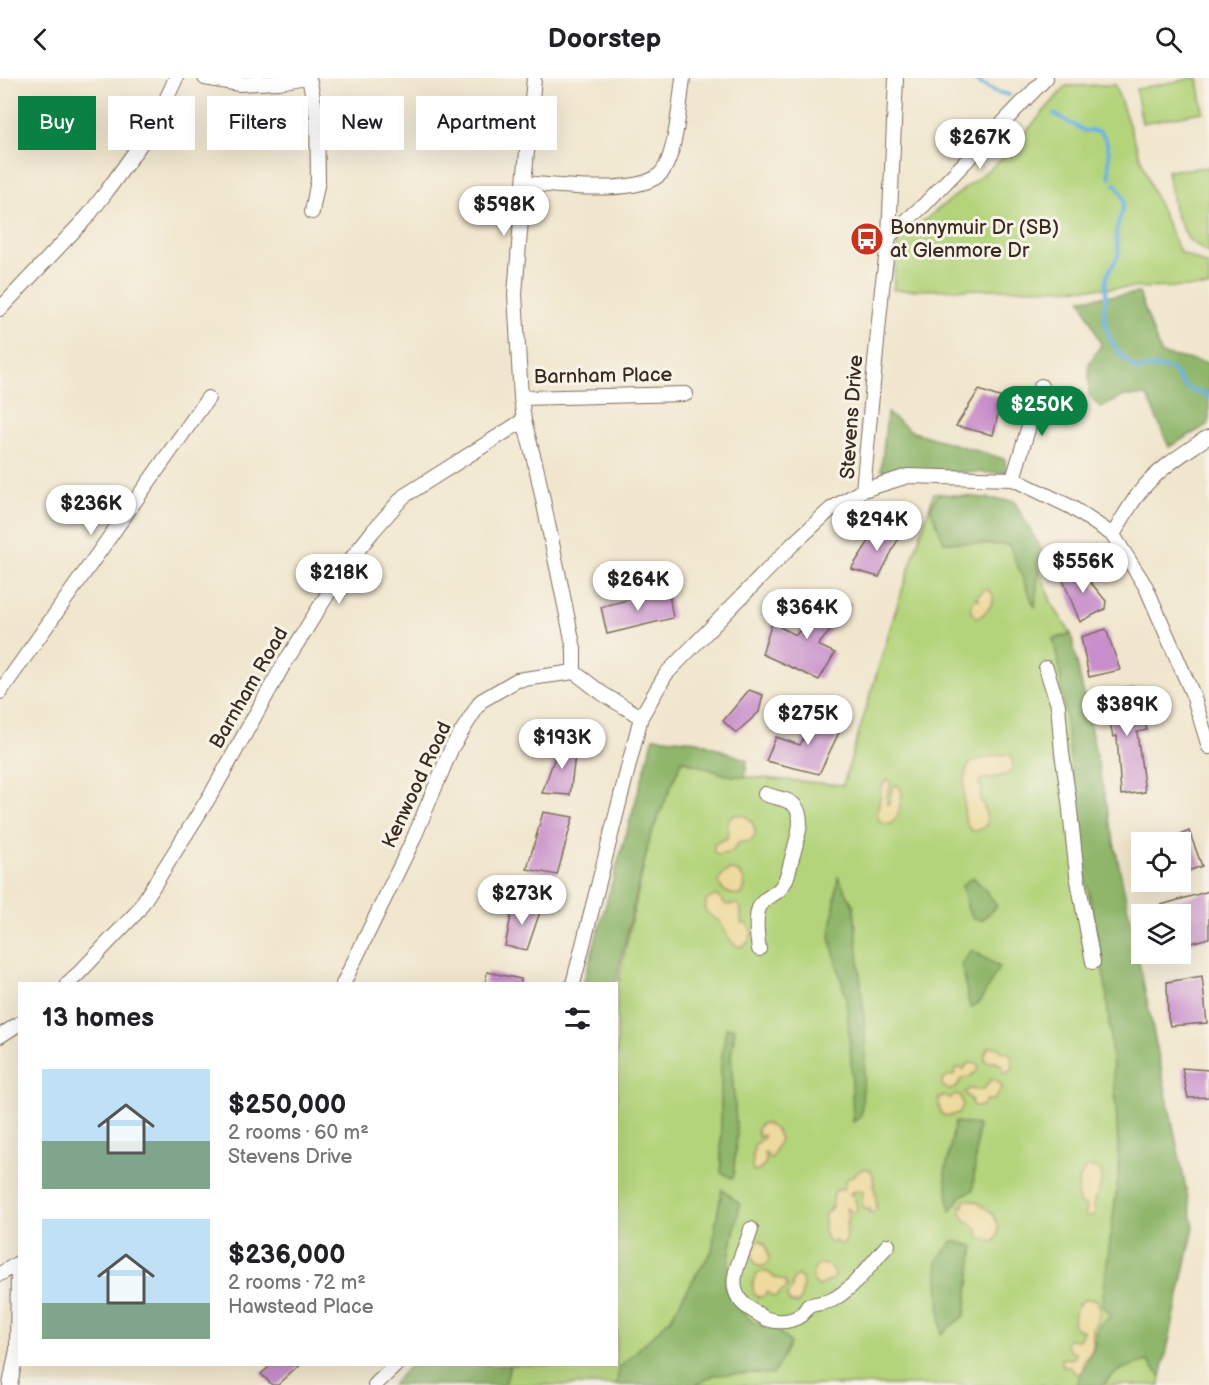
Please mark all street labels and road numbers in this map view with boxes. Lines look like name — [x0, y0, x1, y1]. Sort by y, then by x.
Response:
street label: Stevens Drive — [836, 354, 868, 480]
street label: Barnham Place — [534, 363, 673, 389]
street label: Barnham Road — [205, 623, 293, 753]
street label: Kenwood Road — [377, 718, 457, 852]

